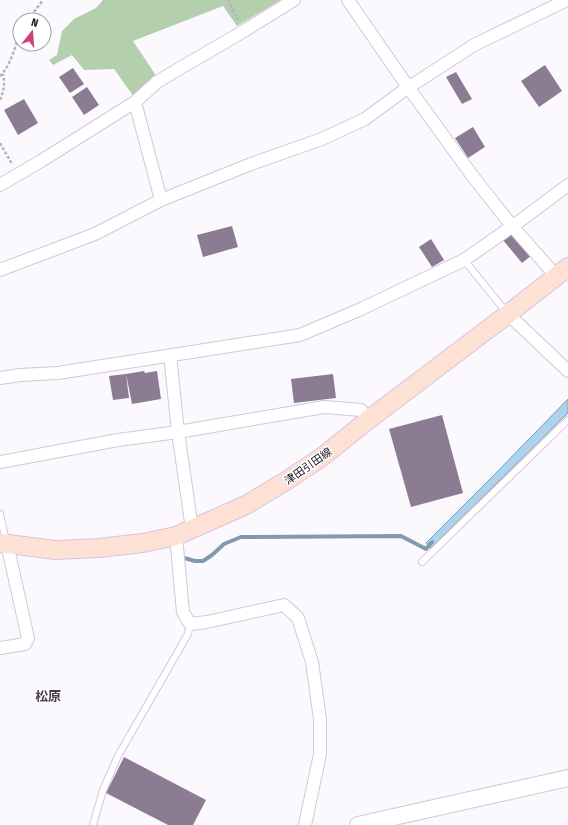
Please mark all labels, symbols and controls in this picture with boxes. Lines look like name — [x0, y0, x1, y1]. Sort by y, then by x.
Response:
north arrow — [12, 12, 52, 52]
text: N — [30, 16, 40, 30]
street label: 津田引田線 — [282, 445, 335, 488]
district label: 松原 — [35, 689, 61, 704]

